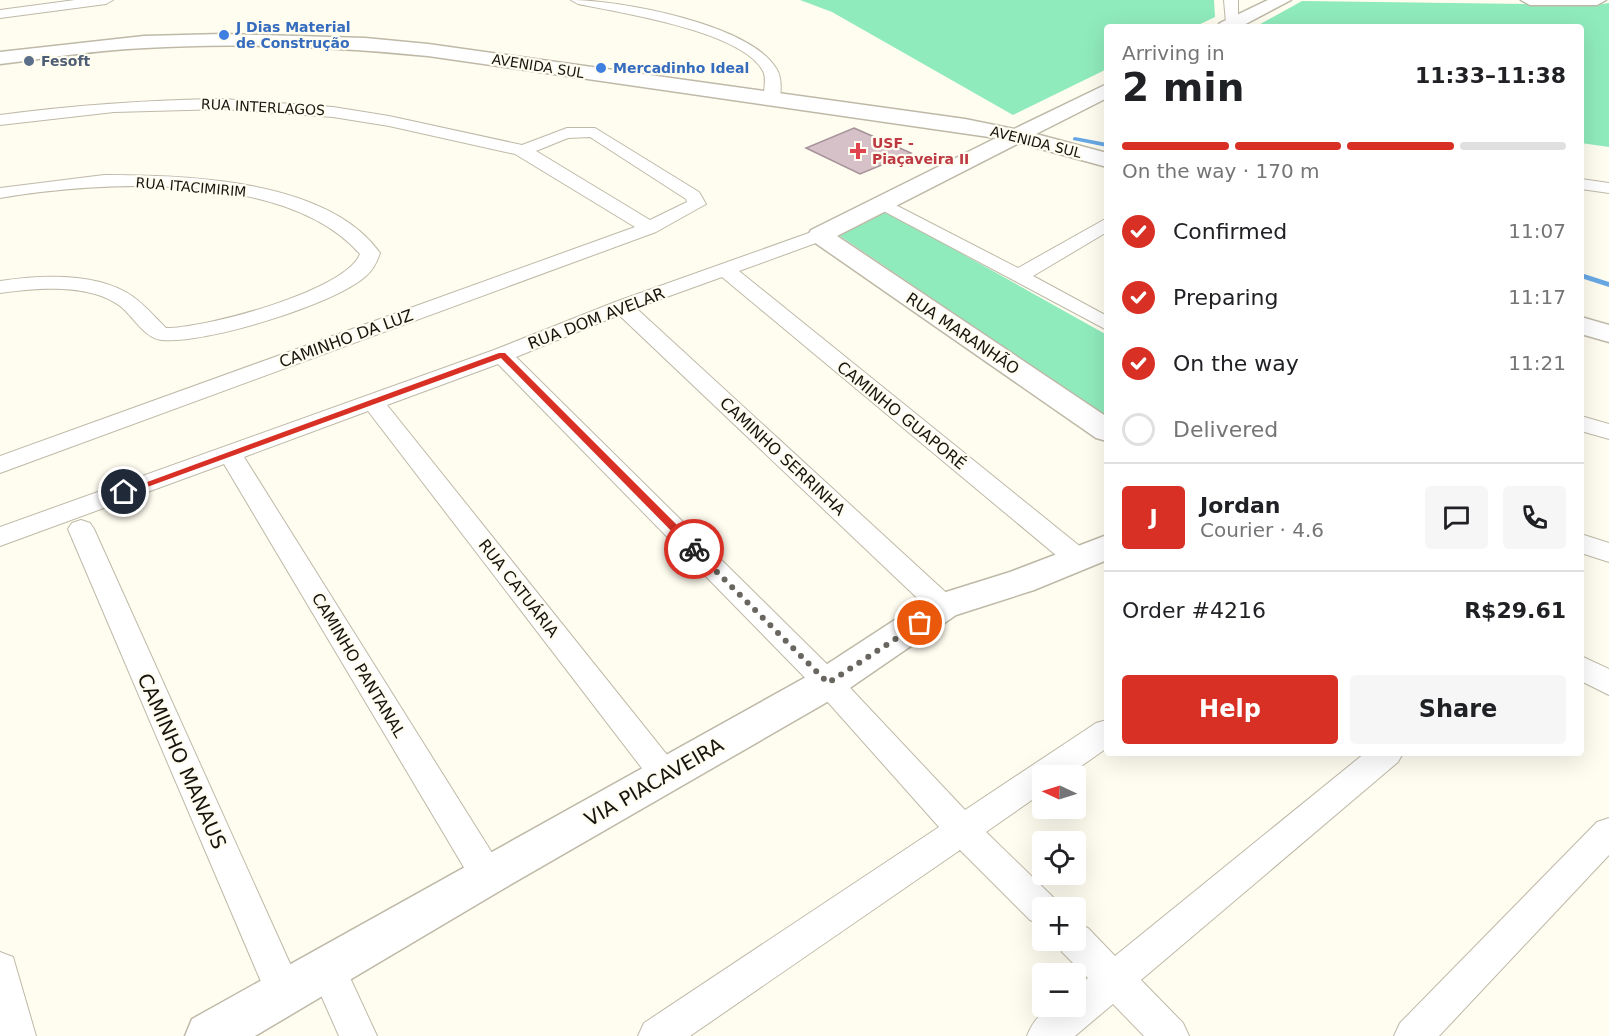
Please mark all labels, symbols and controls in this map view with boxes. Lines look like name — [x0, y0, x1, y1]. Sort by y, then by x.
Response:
place label: J Dias Material de Construção — [235, 19, 351, 51]
marker: J Dias Material de Construção — [217, 28, 231, 42]
text: Arriving in — [1122, 41, 1225, 65]
street label: AVENIDA SUL — [491, 51, 585, 81]
place label: Fesoft — [41, 53, 91, 69]
marker: Fesoft — [22, 54, 36, 68]
place label: Mercadinho Ideal — [613, 60, 749, 76]
marker: Mercadinho Ideal — [594, 61, 608, 75]
text: 11:33–11:38 — [1415, 63, 1566, 88]
text: 2 min — [1122, 65, 1244, 110]
street label: RUA INTERLAGOS — [201, 96, 325, 118]
street label: AVENIDA SUL — [989, 123, 1083, 161]
place label: USF - Piaçaveira II — [872, 135, 969, 167]
marker: USF - Piaçaveira II — [849, 142, 867, 160]
text: On the way · 170 m — [1122, 159, 1320, 183]
street label: RUA ITACIMIRIM — [135, 174, 247, 200]
icon: check — [1122, 215, 1155, 248]
text: Confirmed — [1173, 219, 1287, 244]
text: 11:07 — [1508, 219, 1566, 243]
icon: check — [1122, 281, 1155, 314]
street label: RUA DOM AVELAR — [525, 284, 667, 353]
text: Preparing — [1173, 285, 1279, 310]
text: 11:17 — [1508, 285, 1566, 309]
street label: RUA MARANHÃO — [903, 289, 1023, 378]
street label: CAMINHO DA LUZ — [277, 305, 416, 371]
icon: check — [1122, 347, 1155, 380]
text: On the way — [1173, 351, 1299, 376]
text: 11:21 — [1508, 351, 1566, 375]
street label: CAMINHO GUAPORÉ — [833, 357, 970, 473]
street label: CAMINHO SERRINHA — [716, 393, 849, 519]
text: Delivered — [1173, 417, 1278, 442]
pin — [98, 466, 149, 517]
icon: home — [107, 475, 140, 508]
button: chat — [1425, 486, 1488, 549]
button: phone — [1503, 486, 1566, 549]
text: Jordan — [1200, 493, 1280, 518]
text: J — [1149, 505, 1158, 530]
text: Courier · 4.6 — [1200, 518, 1324, 542]
courier — [664, 519, 724, 579]
icon: bike — [678, 533, 711, 566]
street label: RUA CATUÁRIA — [475, 536, 563, 641]
street label: CAMINHO PANTANAL — [308, 590, 409, 741]
pin — [894, 597, 945, 648]
text: Order #4216 — [1122, 598, 1266, 623]
text: R$29.61 — [1464, 598, 1566, 623]
icon: bag — [903, 606, 936, 639]
street label: CAMINHO MANAUS — [132, 669, 232, 853]
button: Help — [1122, 675, 1338, 744]
button: Share — [1350, 675, 1566, 744]
street label: VIA PIACAVEIRA — [580, 732, 728, 831]
north arrow — [1032, 765, 1086, 819]
map controls — [1032, 765, 1086, 1017]
button: locate — [1032, 831, 1086, 885]
button: + — [1032, 897, 1086, 951]
button: − — [1032, 963, 1086, 1017]

